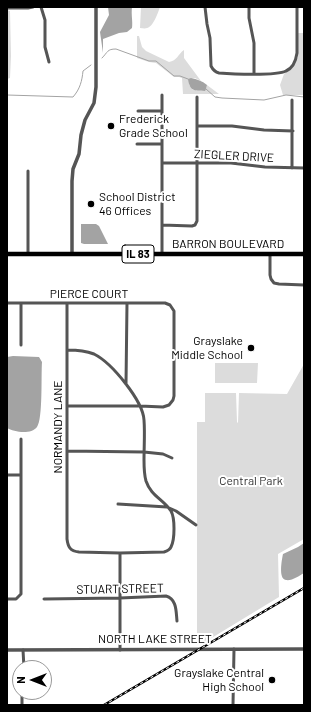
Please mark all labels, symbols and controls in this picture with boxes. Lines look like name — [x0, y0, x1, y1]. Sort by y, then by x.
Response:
place label: Frederick Grade School — [119, 112, 188, 140]
marker: Frederick Grade School — [106, 121, 116, 131]
street label: ZIEGLER DRIVE — [194, 147, 274, 165]
place label: School District 46 Offices — [99, 190, 176, 218]
marker: School District 46 Offices — [86, 199, 96, 209]
street label: BARRON BOULEVARD — [172, 237, 284, 251]
road number: IL 83 — [122, 245, 154, 263]
street label: PIERCE COURT — [50, 287, 128, 301]
place label: Grayslake Middle School — [171, 334, 243, 362]
marker: Grayslake Middle School — [246, 343, 256, 353]
street label: NORMANDY LANE — [51, 381, 65, 473]
park label: Central Park — [219, 474, 283, 488]
street label: STUART STREET — [76, 581, 164, 597]
street label: NORTH LAKE STREET — [98, 632, 212, 646]
north arrow — [12, 660, 52, 700]
place label: Grayslake Central High School — [174, 666, 264, 694]
marker: Grayslake Central High School — [267, 675, 277, 685]
text: N — [14, 676, 27, 684]

